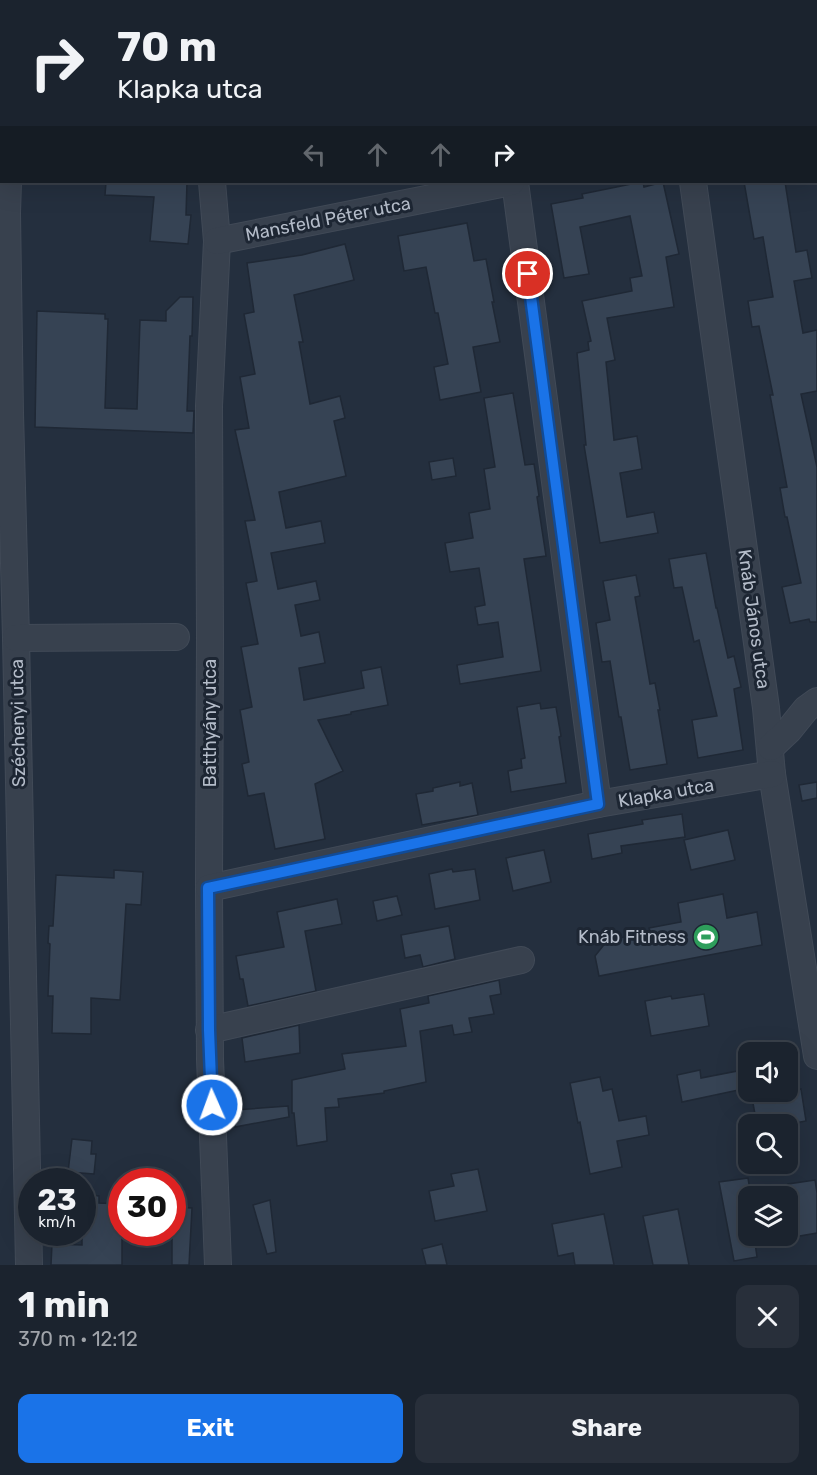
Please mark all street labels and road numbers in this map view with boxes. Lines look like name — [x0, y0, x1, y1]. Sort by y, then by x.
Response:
street label: Mansfeld Péter utca — [244, 192, 412, 246]
street label: Knáb János utca — [733, 548, 775, 690]
street label: Széchenyi utca — [6, 659, 30, 787]
street label: Batthyány utca — [199, 659, 221, 787]
street label: Klapka utca — [616, 774, 716, 812]

